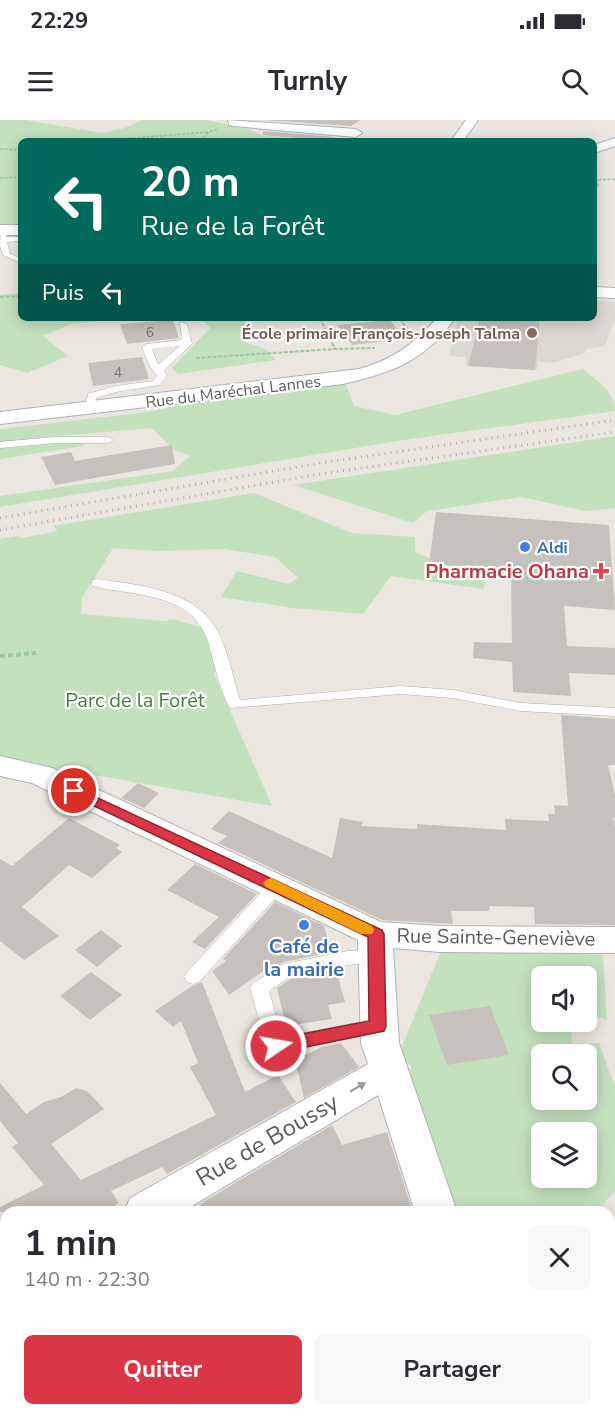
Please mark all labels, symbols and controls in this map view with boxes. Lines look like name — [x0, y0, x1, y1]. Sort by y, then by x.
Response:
text: 22:29 — [30, 6, 88, 36]
text: Turnly — [268, 63, 347, 100]
icon: menu — [24, 65, 57, 98]
icon: search — [558, 65, 591, 98]
text: 20 m — [141, 154, 240, 211]
icon: left — [42, 162, 120, 240]
text: Rue de la Forêt — [141, 208, 324, 245]
icon: left — [96, 276, 129, 309]
text: Puis — [42, 278, 84, 308]
house number: 6 — [146, 323, 154, 342]
place label: École primaire François-Joseph Talma — [242, 323, 520, 345]
marker: École primaire François-Joseph Talma — [525, 326, 539, 340]
house number: 4 — [114, 363, 122, 382]
street label: Rue du Maréchal Lannes — [144, 370, 322, 414]
place label: Aldi — [537, 537, 568, 559]
marker: Aldi — [518, 540, 532, 554]
place label: Pharmacie Ohana — [425, 558, 589, 585]
marker: Pharmacie Ohana — [594, 564, 608, 578]
park label: Parc de la Forêt — [65, 687, 206, 714]
pin — [48, 765, 99, 816]
icon: arrive — [57, 774, 90, 807]
marker: Café de la mairie — [297, 918, 311, 932]
street label: Rue Sainte-Geneviève — [396, 922, 596, 953]
place label: Café de la mairie — [264, 933, 344, 983]
map controls — [531, 966, 597, 1188]
button: sound — [531, 966, 597, 1032]
position arrow — [244, 1014, 308, 1078]
button: search — [531, 1044, 597, 1110]
one-way arrow — [350, 1082, 367, 1092]
street label: Rue de Boussy — [190, 1086, 345, 1194]
button: layers — [531, 1122, 597, 1188]
text: 1 min — [24, 1219, 117, 1268]
button: close — [528, 1226, 591, 1289]
text: 140 m · 22:30 — [24, 1266, 150, 1293]
button: Quitter — [24, 1335, 302, 1404]
button: Partager — [314, 1335, 591, 1404]

